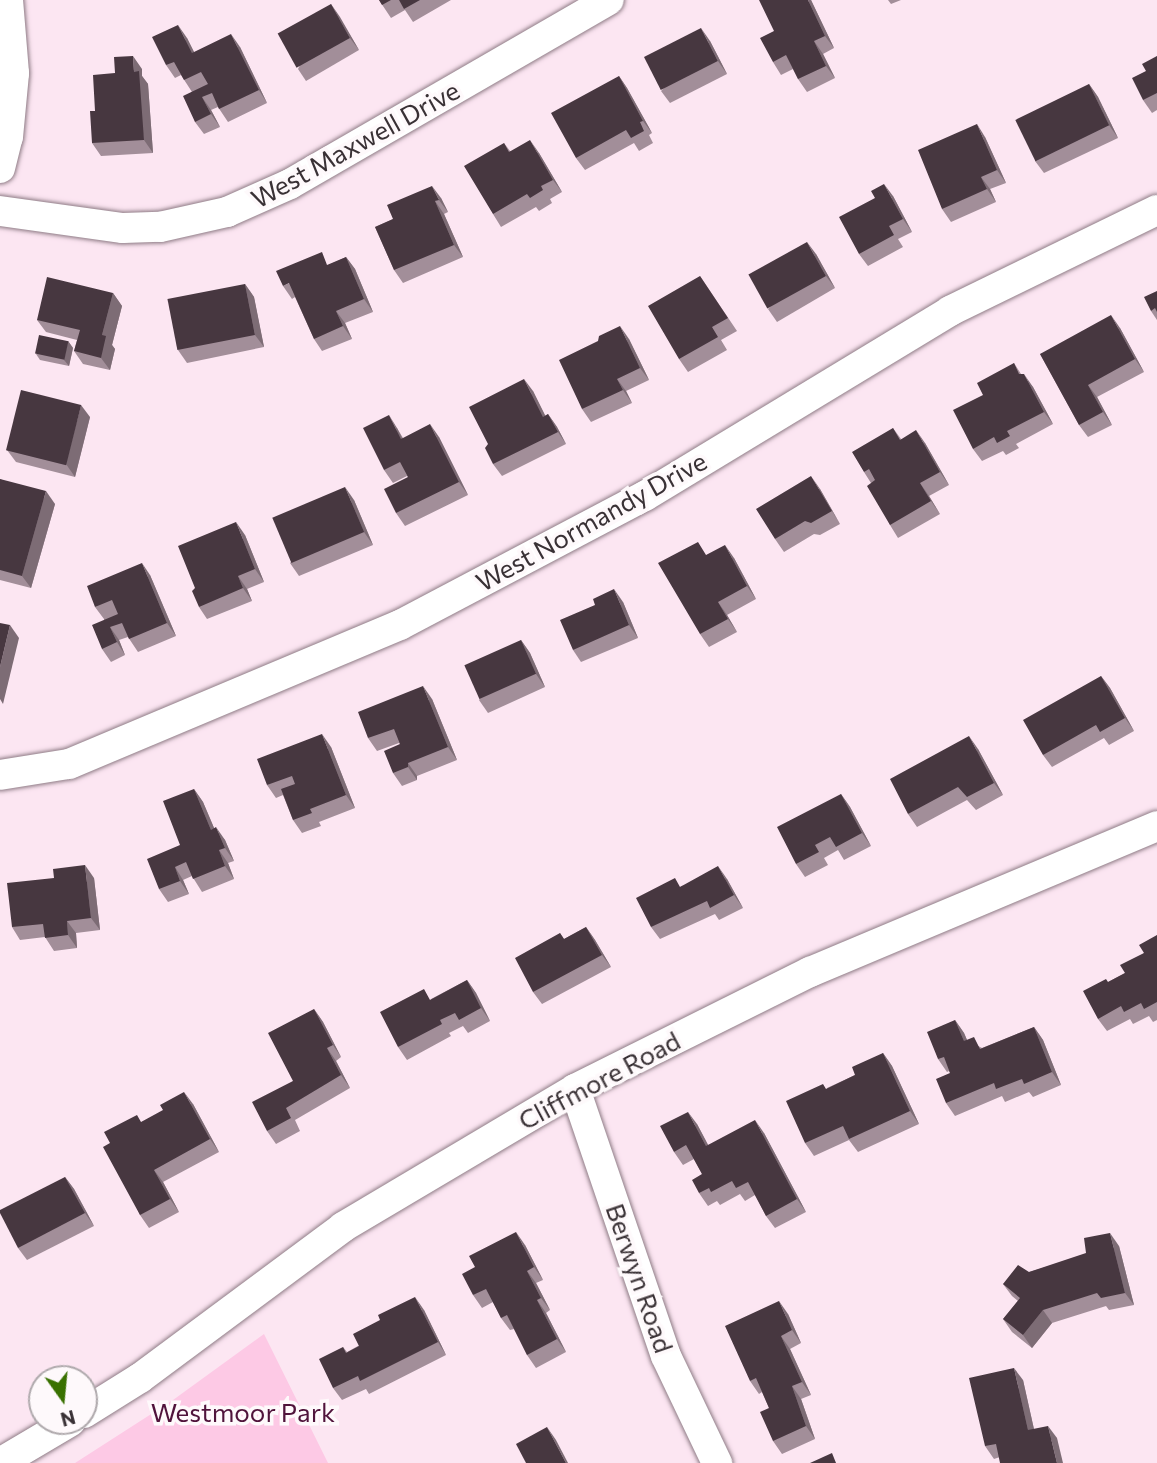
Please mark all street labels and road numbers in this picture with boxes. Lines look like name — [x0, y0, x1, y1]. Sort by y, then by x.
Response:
street label: West Maxwell Drive — [246, 74, 464, 214]
street label: West Normandy Drive — [470, 445, 712, 597]
street label: Cliffmore Road — [513, 1024, 685, 1136]
street label: Berwyn Road — [600, 1199, 680, 1357]

